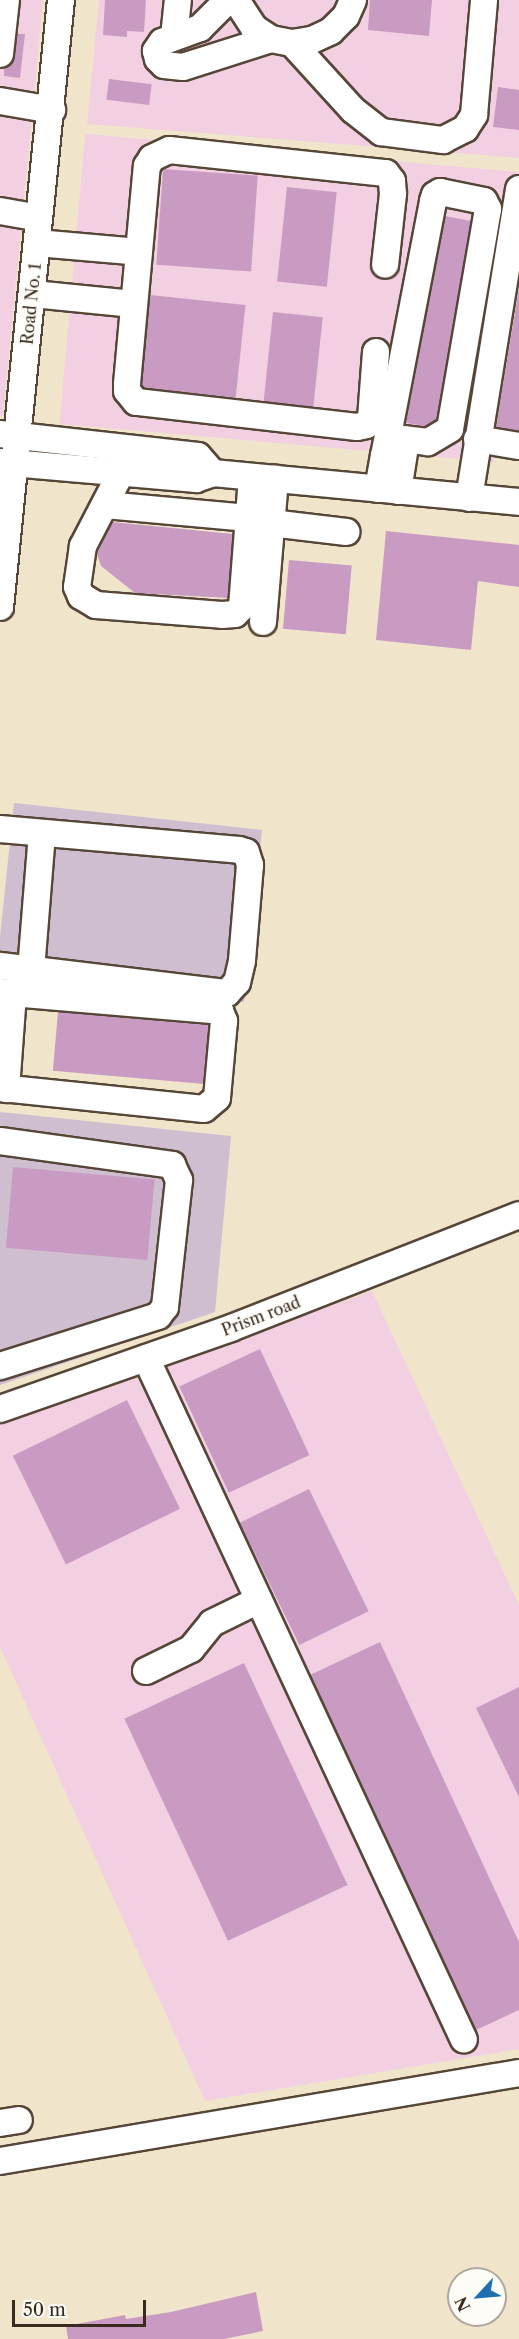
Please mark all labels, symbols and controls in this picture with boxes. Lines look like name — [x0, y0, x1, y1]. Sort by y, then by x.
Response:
street label: Road No. 1 — [17, 262, 45, 346]
street label: Prism road — [219, 1292, 303, 1340]
north arrow — [447, 2267, 507, 2327]
scale bar — [15, 2288, 148, 2326]
text: N — [451, 2293, 475, 2315]
text: 50 m — [23, 2299, 66, 2321]

